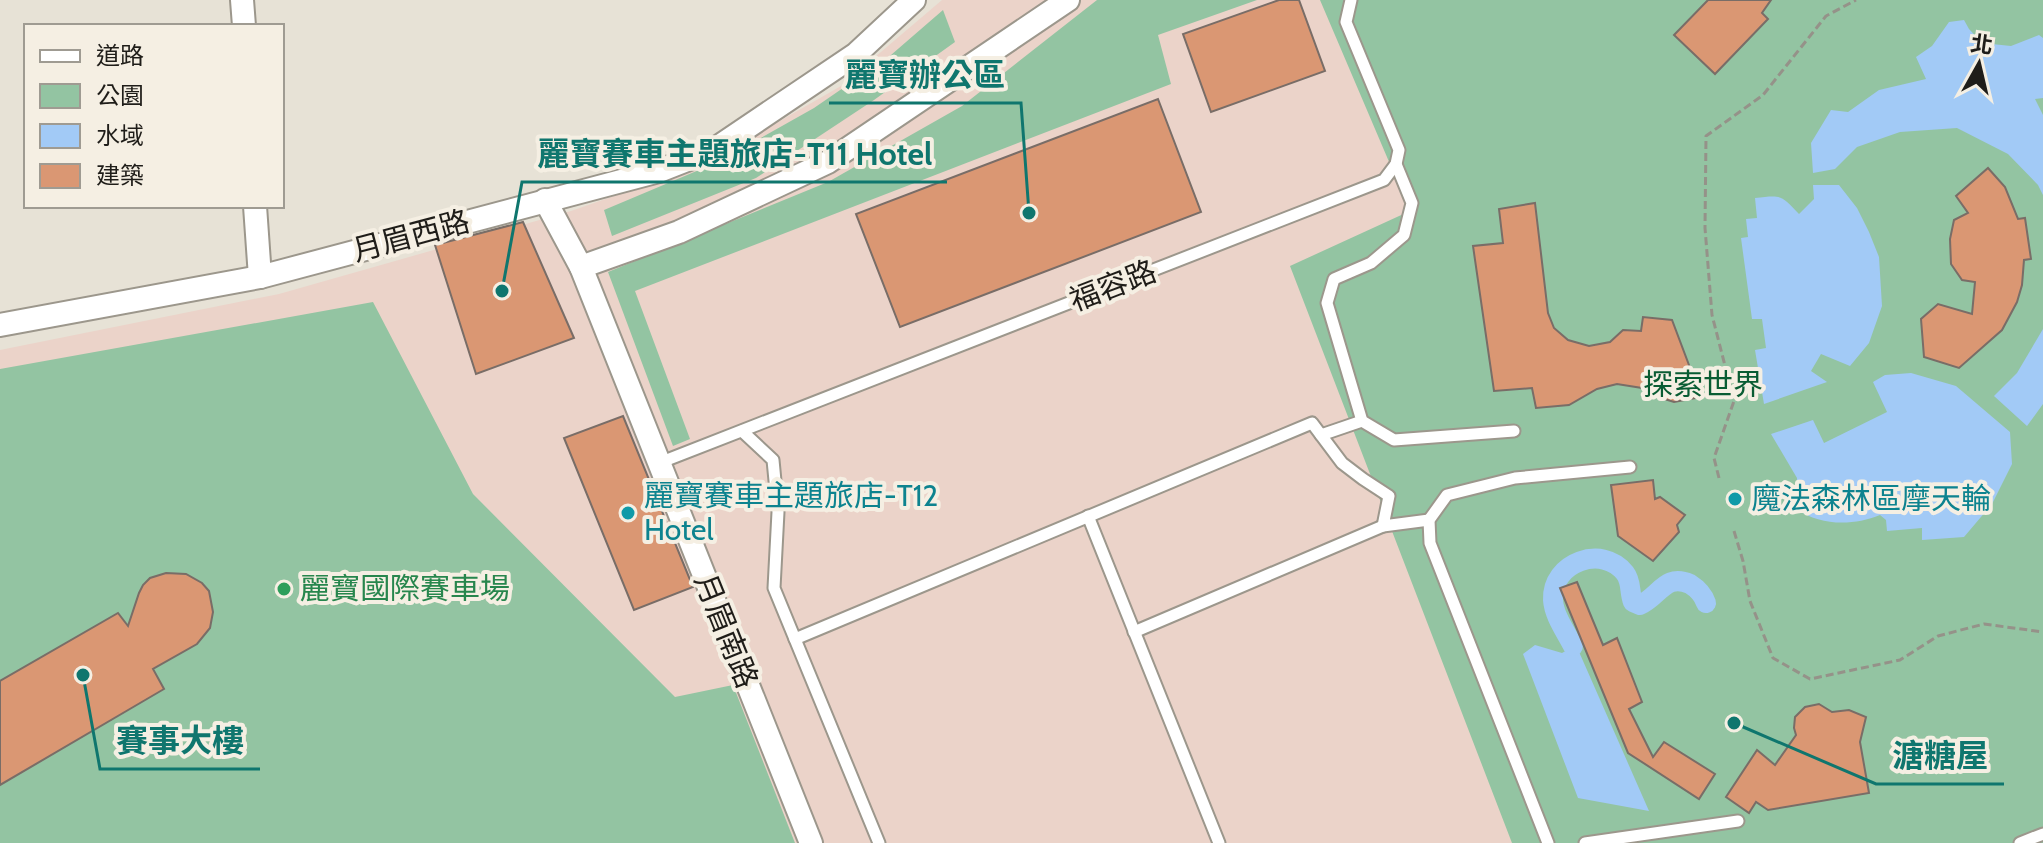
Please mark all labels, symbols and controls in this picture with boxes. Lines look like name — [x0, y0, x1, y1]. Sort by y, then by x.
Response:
legend — [24, 24, 284, 208]
north arrow — [1939, 24, 2019, 104]
text: 北 — [1969, 30, 1994, 60]
text: 道路 — [96, 41, 144, 70]
callout: 麗寶辦公區 — [829, 47, 1021, 103]
text: 麗寶辦公區 — [845, 55, 1005, 94]
text: 公園 — [96, 81, 144, 110]
text: 水域 — [96, 121, 144, 150]
callout: 麗寶賽車主題旅店-T11 Hotel — [522, 126, 947, 182]
text: 麗寶賽車主題旅店-T11 Hotel — [538, 134, 932, 173]
text: 建築 — [96, 161, 144, 190]
street label: 月眉西路 — [348, 202, 474, 269]
street label: 福容路 — [1064, 252, 1161, 319]
park label: 探索世界 — [1643, 366, 1763, 403]
place label: 麗寶賽車主題旅店-T12 Hotel — [644, 477, 938, 548]
place label: 魔法森林區摩天輪 — [1751, 480, 1991, 517]
marker: 魔法森林區摩天輪 — [1726, 490, 1744, 508]
marker: 麗寶賽車主題旅店-T12 Hotel — [619, 504, 637, 522]
street label: 月眉南路 — [687, 568, 766, 693]
place label: 麗寶國際賽車場 — [300, 570, 510, 607]
marker: 麗寶國際賽車場 — [275, 580, 293, 598]
callout: 賽事大樓 — [100, 713, 260, 769]
text: 賽事大樓 — [116, 721, 244, 760]
callout: 溏糖屋 — [1876, 728, 2004, 784]
text: 溏糖屋 — [1892, 736, 1988, 775]

